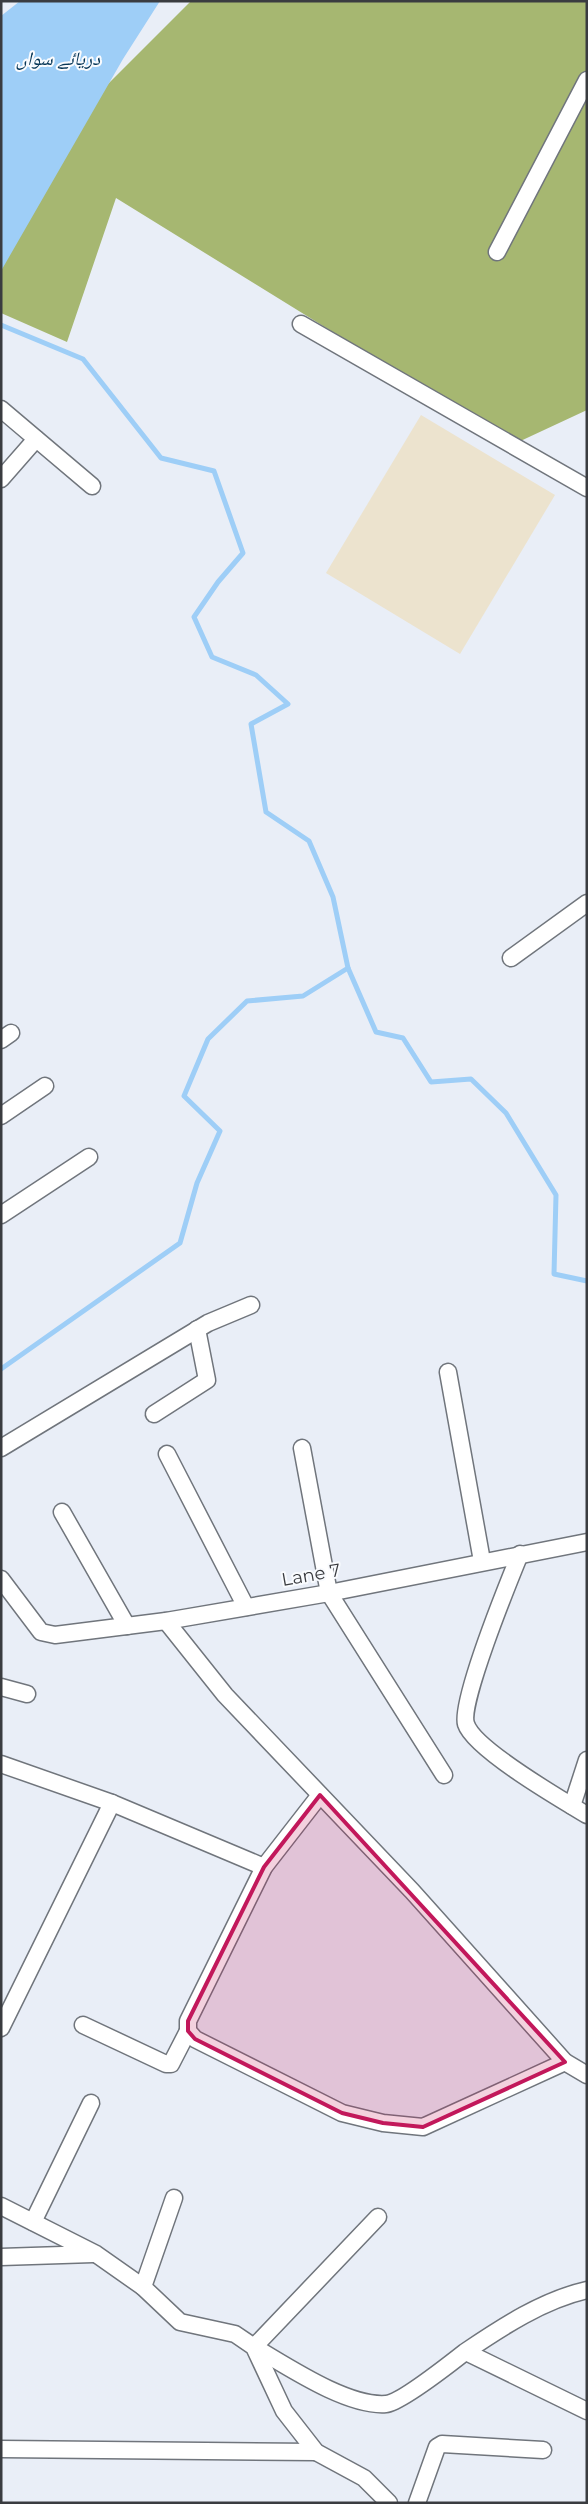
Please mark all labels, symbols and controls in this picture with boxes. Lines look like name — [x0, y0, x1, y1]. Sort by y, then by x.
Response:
water label: دریائے سواں — [16, 47, 100, 70]
street label: Lane 7 — [280, 1559, 342, 1591]

